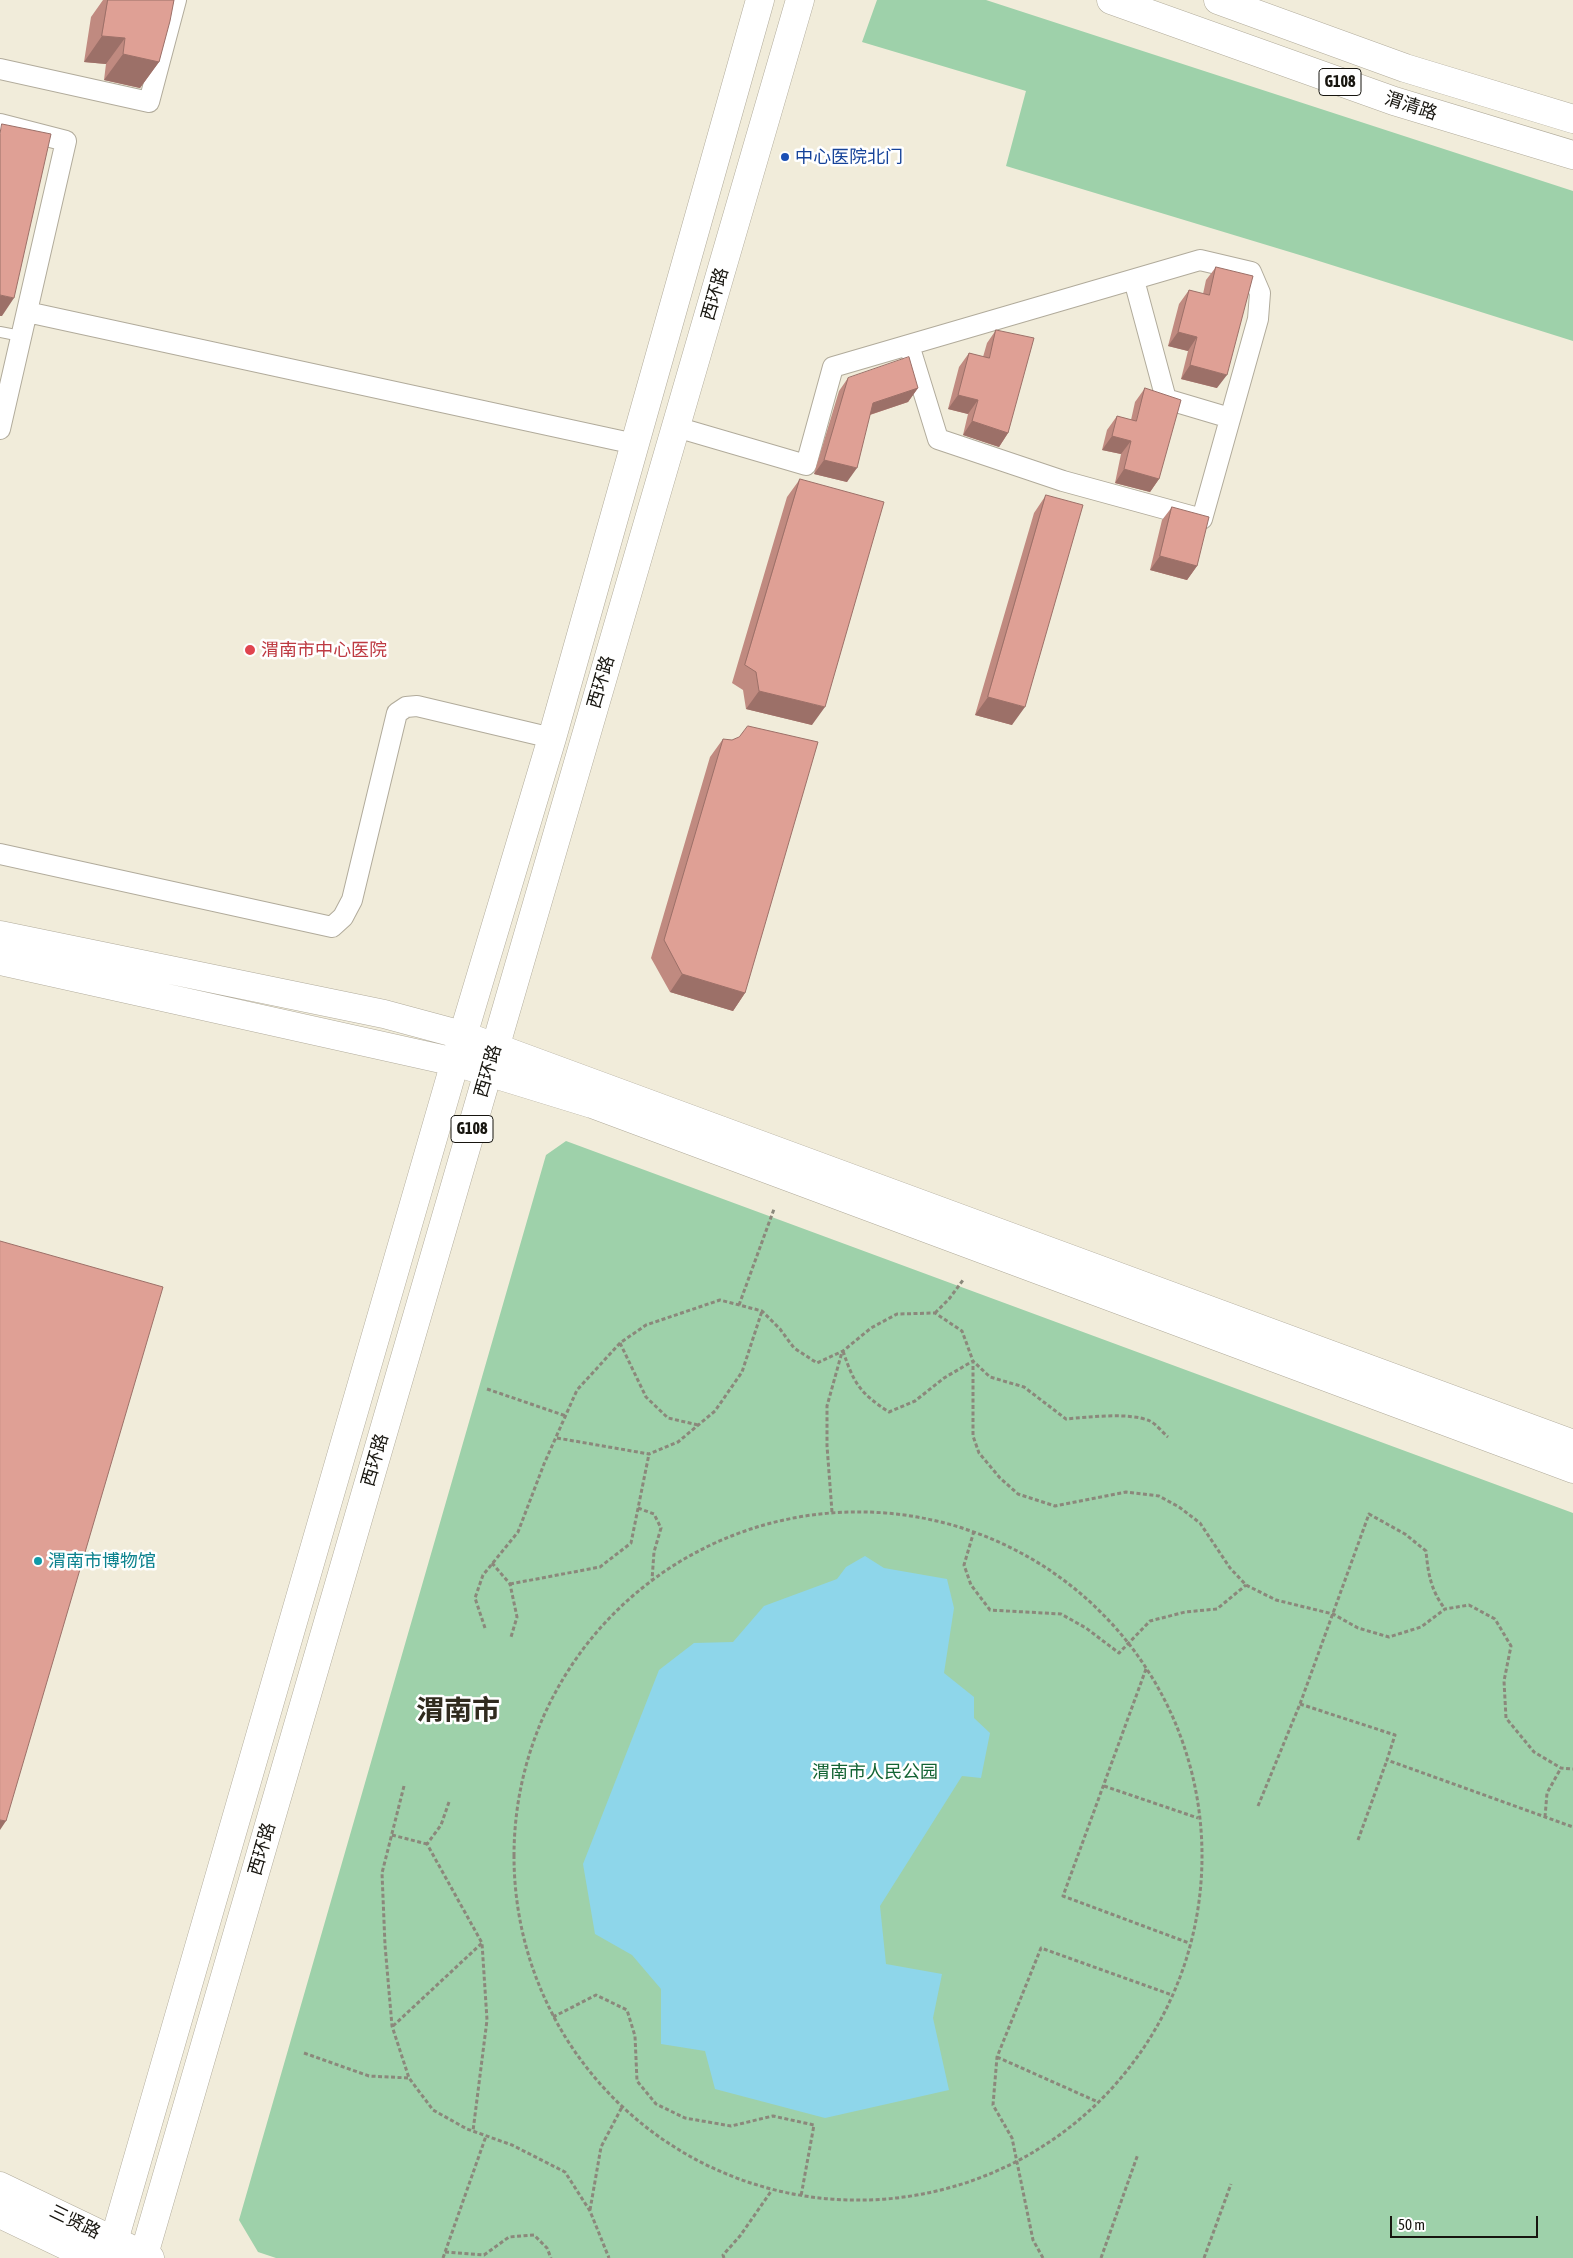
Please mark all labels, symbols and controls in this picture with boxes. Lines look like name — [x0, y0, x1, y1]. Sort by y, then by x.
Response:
road number: G108 — [1319, 68, 1361, 95]
street label: 渭清路 — [1382, 87, 1440, 125]
place label: 中心医院北门 — [795, 146, 903, 168]
marker: 中心医院北门 — [779, 151, 791, 163]
street label: 西环路 — [697, 265, 733, 323]
place label: 渭南市中心医院 — [261, 639, 387, 661]
marker: 渭南市中心医院 — [243, 643, 257, 657]
street label: 西环路 — [583, 653, 619, 711]
street label: 西环路 — [470, 1042, 506, 1100]
road number: G108 — [451, 1116, 493, 1142]
street label: 西环路 — [357, 1431, 393, 1489]
place label: 渭南市博物馆 — [48, 1550, 156, 1572]
marker: 渭南市博物馆 — [32, 1555, 44, 1567]
district label: 渭南市 — [416, 1694, 500, 1728]
park label: 渭南市人民公园 — [812, 1761, 938, 1783]
street label: 西环路 — [244, 1820, 280, 1878]
street label: 三贤路 — [46, 2200, 104, 2244]
scale bar — [1393, 2206, 1540, 2238]
text: 50 m — [1398, 2216, 1425, 2233]

